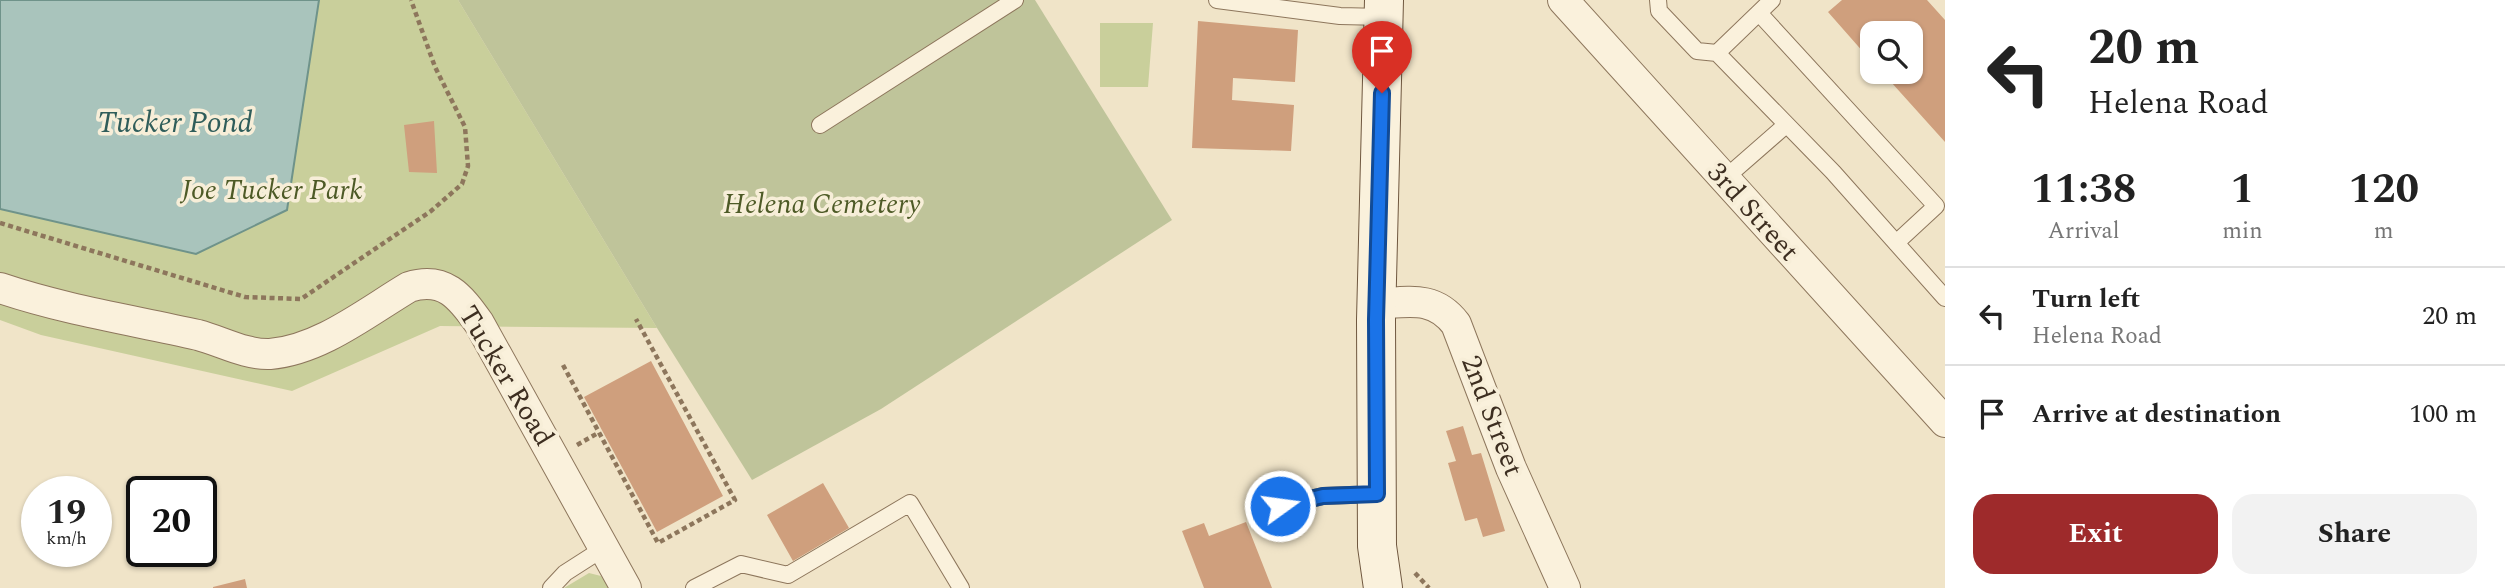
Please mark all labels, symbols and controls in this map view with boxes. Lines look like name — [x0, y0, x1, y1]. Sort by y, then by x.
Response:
text: 20 m — [2088, 11, 2199, 86]
pin — [1352, 21, 1412, 93]
map controls — [1860, 21, 1923, 84]
button: search — [1860, 21, 1923, 84]
icon: left — [1973, 28, 2064, 119]
icon: arrive — [1363, 32, 1401, 70]
text: Helena Road — [2088, 79, 2269, 128]
water label: Tucker Pond — [97, 100, 253, 146]
street label: 3rd Street — [1696, 153, 1810, 271]
text: 11:38 — [2031, 158, 2136, 221]
text: 1 — [2231, 158, 2254, 221]
text: 120 — [2348, 158, 2419, 221]
park label: Joe Tucker Park — [180, 169, 362, 212]
park label: Helena Cemetery — [724, 183, 921, 226]
text: Arrival — [2048, 214, 2119, 249]
text: min — [2222, 214, 2263, 249]
text: m — [2374, 214, 2394, 249]
text: Turn left — [2032, 279, 2140, 319]
text: 20 m — [2422, 296, 2477, 336]
street label: Tucker Road — [447, 297, 565, 455]
icon: left — [1973, 297, 2011, 335]
text: Helena Road — [2032, 319, 2162, 354]
street label: 2nd Street — [1449, 349, 1535, 483]
text: Arrive at destination — [2032, 394, 2281, 434]
text: 100 m — [2409, 394, 2477, 434]
icon: arrive — [1973, 395, 2011, 433]
position arrow — [1243, 469, 1317, 543]
speed limit sign: 20 — [126, 476, 217, 567]
text: 19 — [47, 486, 86, 539]
button: Exit — [1973, 494, 2218, 574]
button: Share — [2232, 494, 2477, 574]
text: km/h — [46, 525, 87, 552]

